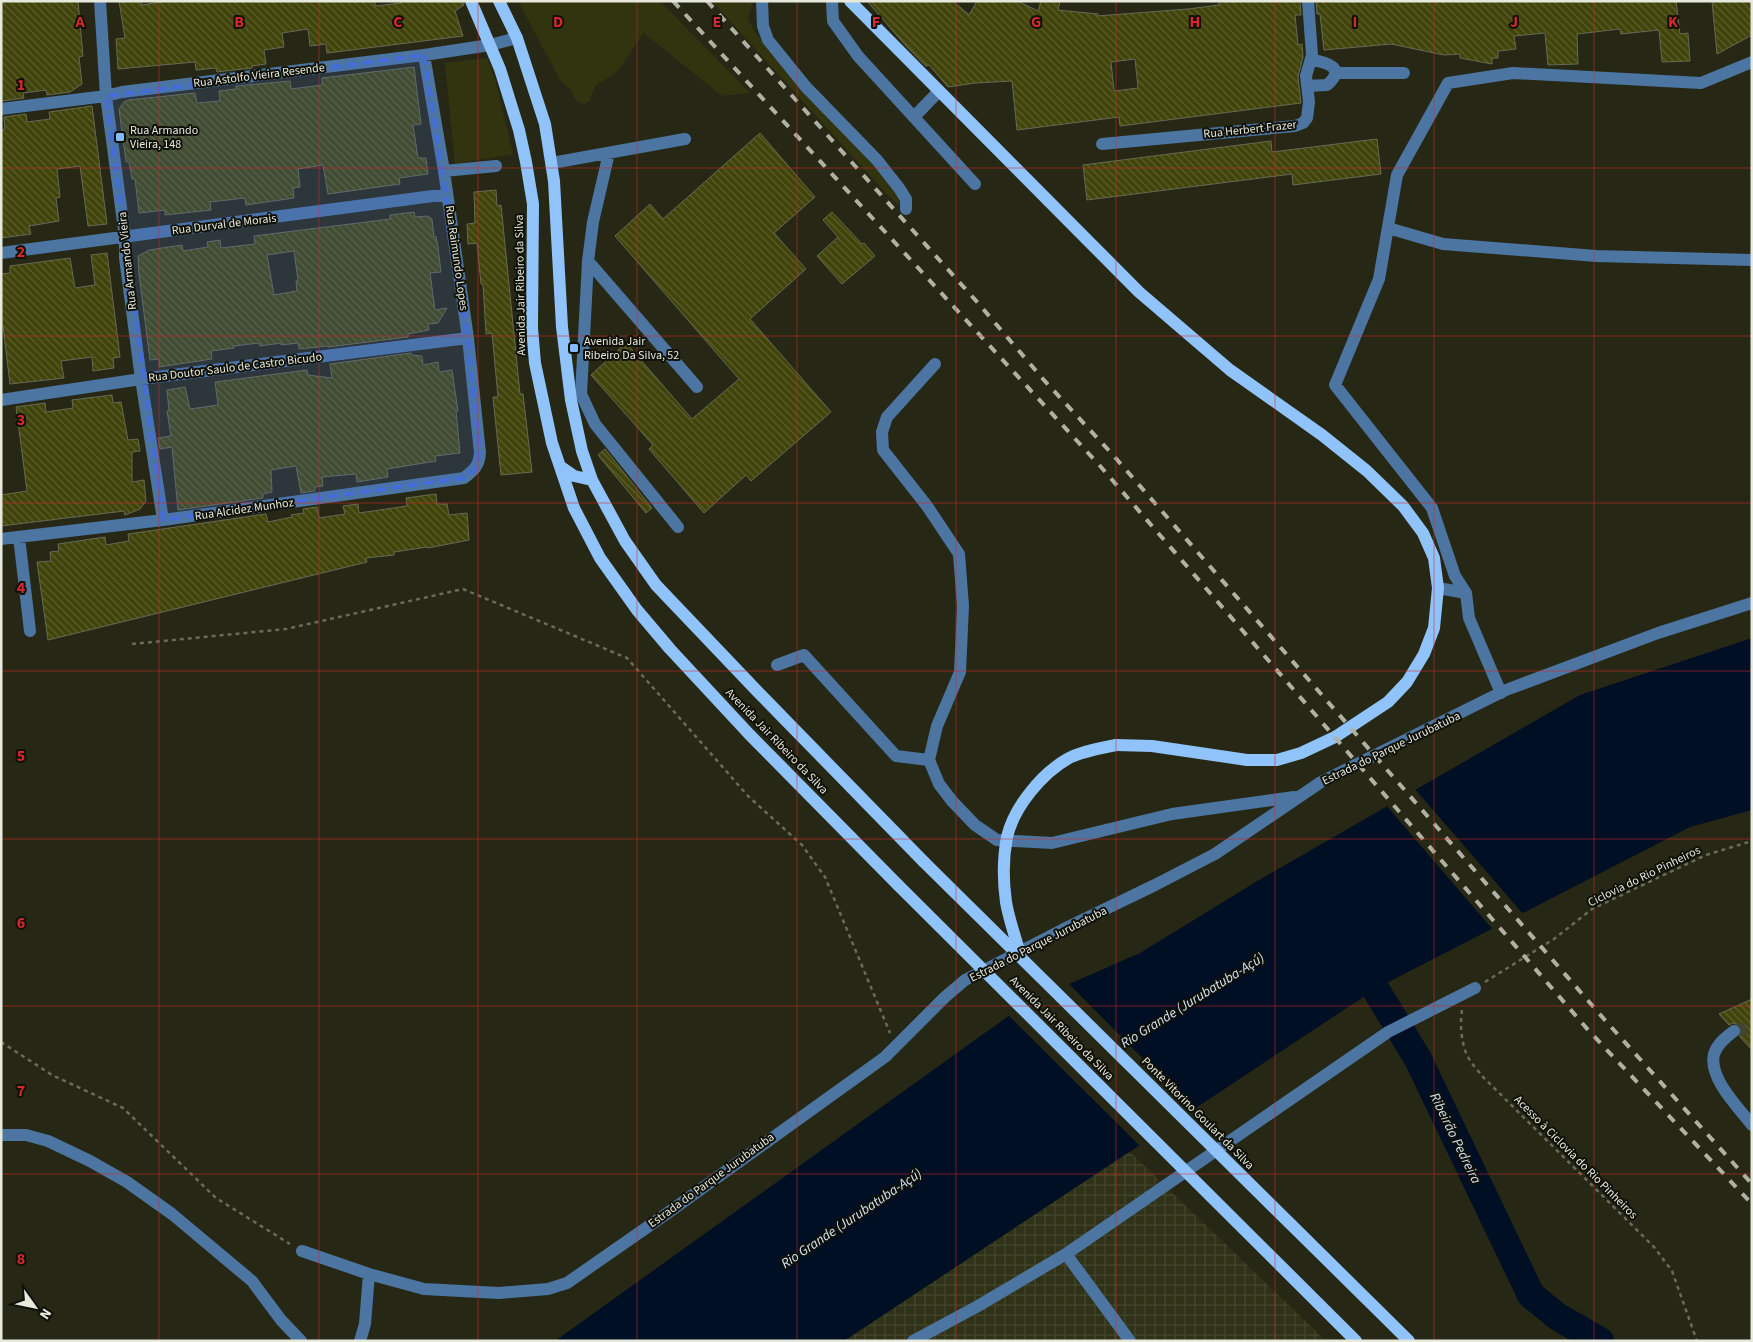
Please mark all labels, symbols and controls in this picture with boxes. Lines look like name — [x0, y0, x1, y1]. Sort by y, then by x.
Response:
text: A — [74, 11, 85, 33]
text: B — [234, 11, 244, 33]
text: C — [393, 11, 403, 33]
text: D — [553, 11, 563, 33]
text: E — [713, 11, 721, 33]
text: F — [872, 11, 880, 33]
text: G — [1031, 11, 1041, 33]
text: H — [1190, 11, 1200, 33]
text: I — [1353, 11, 1357, 33]
text: J — [1510, 11, 1518, 33]
text: K — [1668, 11, 1678, 33]
street label: Rua Astolfo Vieira Resende — [192, 59, 326, 92]
text: 1 — [17, 74, 25, 96]
street label: Rua Herbert Frazer — [1203, 116, 1298, 143]
place label: Rua Armando Vieira, 148 — [130, 122, 198, 153]
marker: Rua Armando Vieira, 148 — [114, 131, 126, 143]
street label: Rua Raimundo Lopes — [441, 204, 472, 312]
street label: Rua Durval de Morais — [171, 210, 277, 239]
street label: Rua Armando Vieira — [114, 211, 141, 311]
street label: Avenida Jair Ribeiro da Silva — [511, 214, 530, 356]
text: 2 — [17, 241, 25, 263]
place label: Avenida Jair Ribeiro Da Silva, 52 — [584, 333, 679, 364]
marker: Avenida Jair Ribeiro Da Silva, 52 — [568, 342, 580, 354]
street label: Rua Doutor Saulo de Castro Bicudo — [147, 348, 323, 387]
text: 3 — [17, 409, 25, 431]
street label: Rua Alcidez Munhoz — [193, 494, 295, 525]
text: 4 — [17, 577, 26, 599]
street label: Avenida Jair Ribeiro da Silva — [722, 685, 832, 798]
street label: Estrada do Parque Jurubatuba — [1319, 707, 1463, 789]
text: 5 — [17, 745, 25, 767]
street label: Ciclovia do Rio Pinheiros — [1585, 842, 1703, 911]
street label: Estrada do Parque Jurubatuba — [967, 902, 1110, 987]
text: 6 — [17, 912, 25, 934]
water label: Rio Grande (Jurubatuba-Açú) — [1117, 948, 1268, 1053]
street label: Avenida Jair Ribeiro da Silva — [1006, 972, 1118, 1084]
street label: Ponte Vitorino Goulart da Silva — [1138, 1053, 1258, 1173]
text: 7 — [17, 1080, 25, 1102]
water label: Ribeirão Pedreira — [1424, 1089, 1486, 1188]
street label: Acesso à Ciclovia do Rio Pinheiros — [1510, 1092, 1641, 1223]
street label: Estrada do Parque Jurubatuba — [645, 1129, 778, 1232]
water label: Rio Grande (Jurubatuba-Açú) — [777, 1164, 926, 1274]
text: 8 — [17, 1248, 25, 1270]
north arrow — [10, 1282, 60, 1332]
text: N — [34, 1304, 56, 1323]

